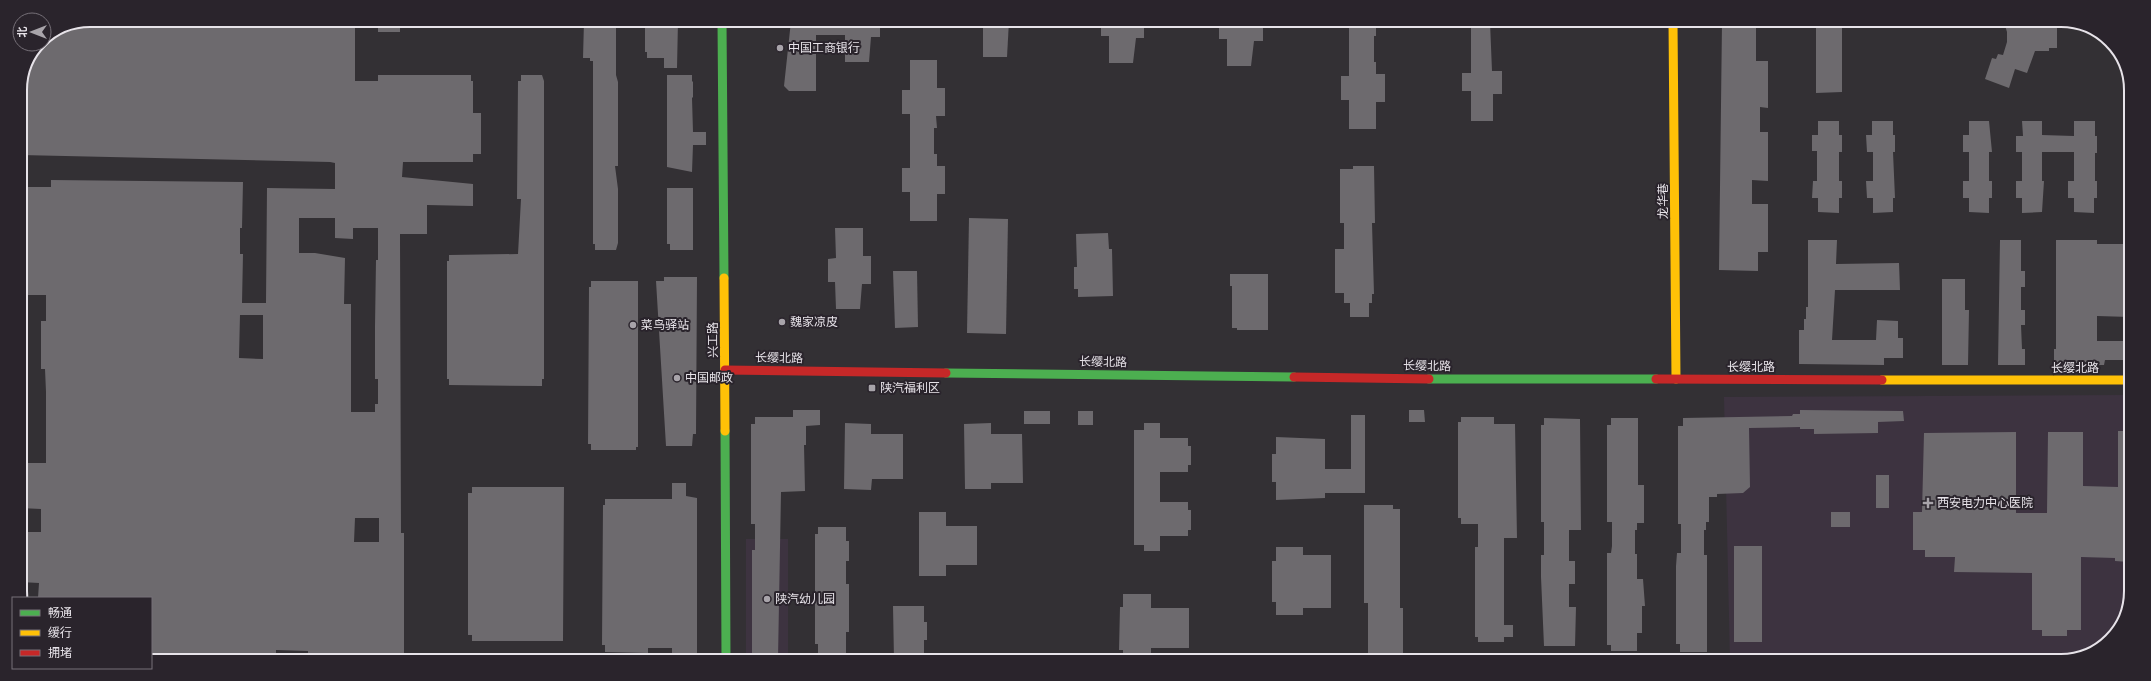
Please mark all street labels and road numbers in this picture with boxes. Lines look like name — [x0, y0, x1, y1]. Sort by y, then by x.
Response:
street label: 龙华巷 — [1656, 183, 1670, 219]
street label: 兴工路 — [706, 322, 720, 358]
street label: 长缨北路 — [755, 351, 803, 365]
street label: 长缨北路 — [1079, 355, 1127, 369]
street label: 长缨北路 — [1403, 359, 1451, 373]
street label: 长缨北路 — [1727, 360, 1775, 374]
street label: 长缨北路 — [2051, 361, 2099, 375]

